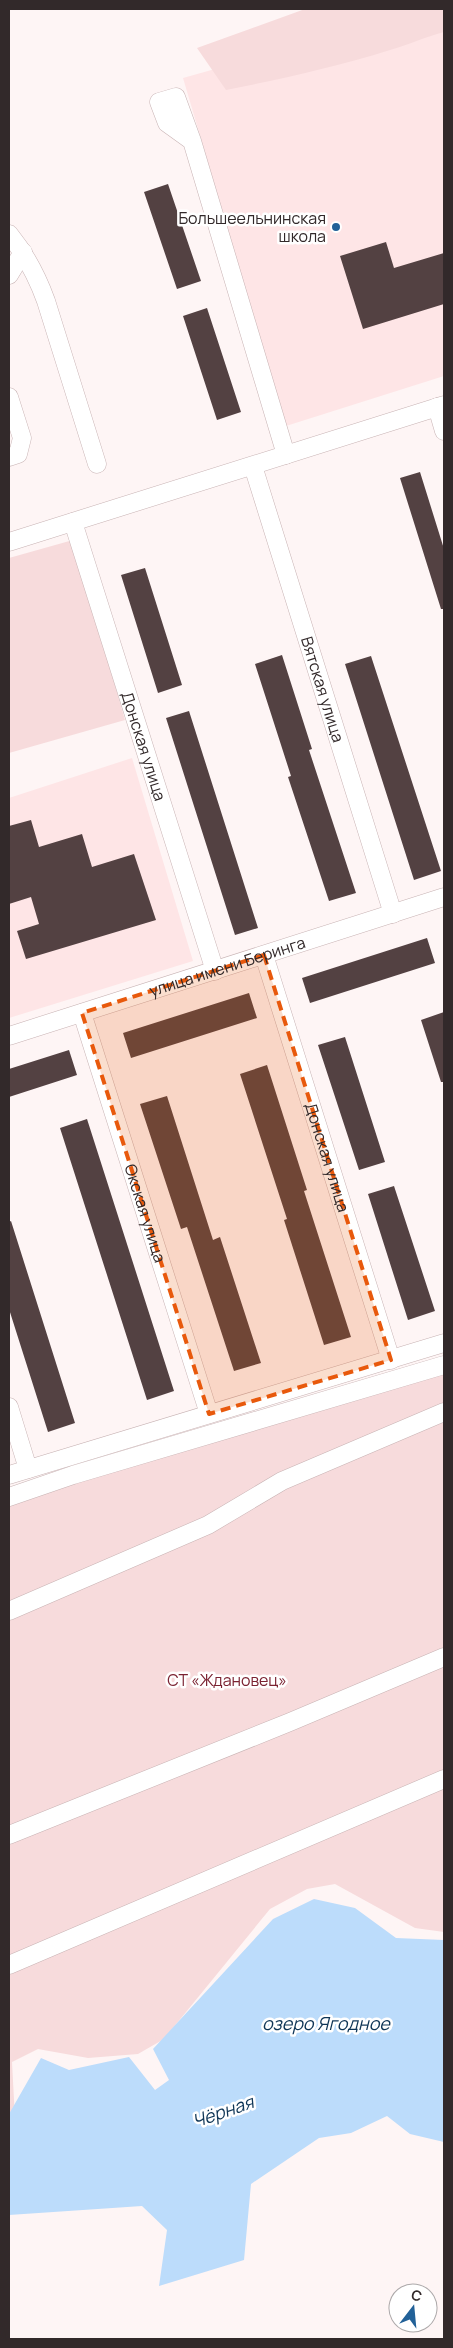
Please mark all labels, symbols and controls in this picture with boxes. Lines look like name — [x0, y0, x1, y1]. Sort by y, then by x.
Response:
place label: Большеельнинская школа — [178, 207, 326, 247]
marker: Большеельнинская школа — [330, 221, 342, 233]
street label: Вятская улица — [296, 634, 350, 745]
street label: Донская улица — [116, 689, 171, 804]
street label: улица имени Беринга — [146, 931, 308, 1002]
street label: Донская улица — [300, 1100, 355, 1215]
street label: Окская улица — [119, 1161, 171, 1265]
park label: СТ «Ждановец» — [167, 1669, 287, 1691]
water label: озеро Ягодное — [262, 2011, 391, 2035]
water label: Чёрная — [189, 2089, 258, 2133]
north arrow — [388, 2283, 438, 2333]
text: С — [409, 2284, 424, 2306]

